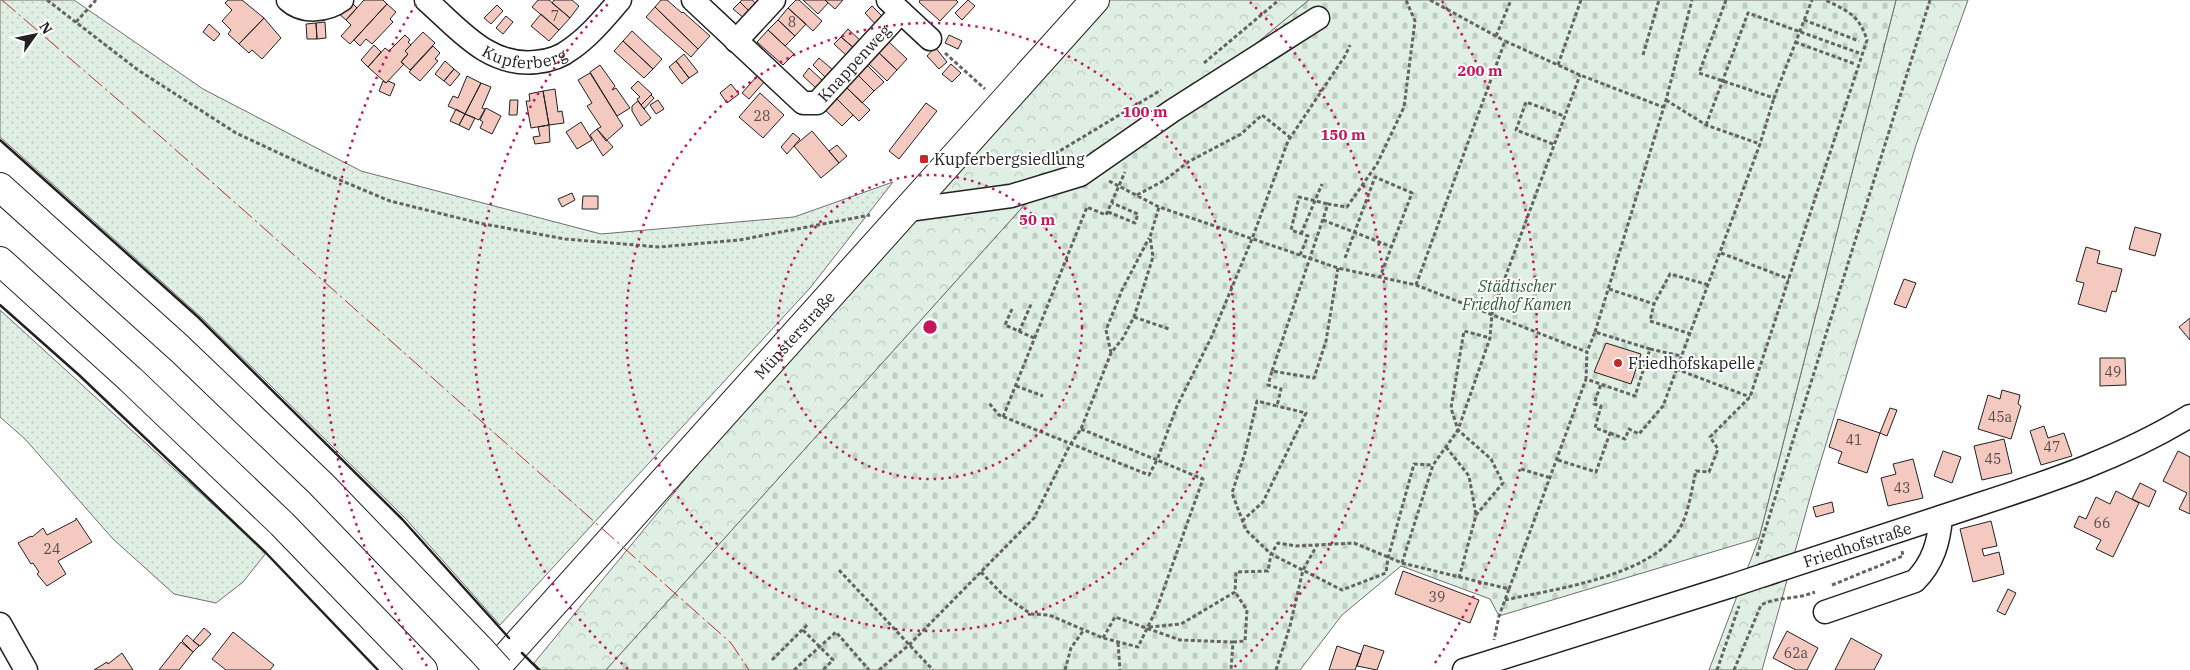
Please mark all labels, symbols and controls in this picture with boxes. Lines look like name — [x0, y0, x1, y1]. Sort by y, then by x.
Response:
house number: 7 — [551, 7, 559, 25]
north arrow — [10, 10, 60, 60]
house number: 8 — [788, 13, 796, 31]
text: N — [35, 18, 56, 37]
street label: Knappenweg — [813, 20, 895, 106]
street label: Kupferberg — [479, 41, 570, 73]
text: 200 m — [1457, 61, 1503, 80]
text: 100 m — [1122, 102, 1168, 121]
house number: 28 — [754, 107, 770, 125]
text: 150 m — [1320, 125, 1366, 144]
place label: Kupferbergsiedlung — [934, 149, 1085, 169]
marker: Kupferbergsiedlung — [918, 153, 930, 165]
text: 50 m — [1019, 210, 1055, 229]
park label: Städtischer Friedhof Kamen — [1461, 276, 1572, 314]
street label: Münsterstraße — [750, 287, 839, 383]
centre of rings — [921, 318, 939, 336]
place label: Friedhofskapelle — [1628, 353, 1755, 373]
marker: Friedhofskapelle — [1612, 357, 1624, 369]
house number: 49 — [2105, 363, 2121, 381]
house number: 45a — [1988, 408, 2013, 426]
house number: 41 — [1846, 431, 1862, 449]
house number: 47 — [2044, 438, 2060, 456]
house number: 45 — [1985, 450, 2001, 468]
house number: 43 — [1894, 479, 1910, 497]
house number: 66 — [2094, 514, 2110, 532]
street label: Friedhofstraße — [1801, 518, 1914, 572]
house number: 24 — [44, 540, 60, 558]
house number: 39 — [1429, 588, 1445, 606]
house number: 62a — [1784, 644, 1809, 662]

